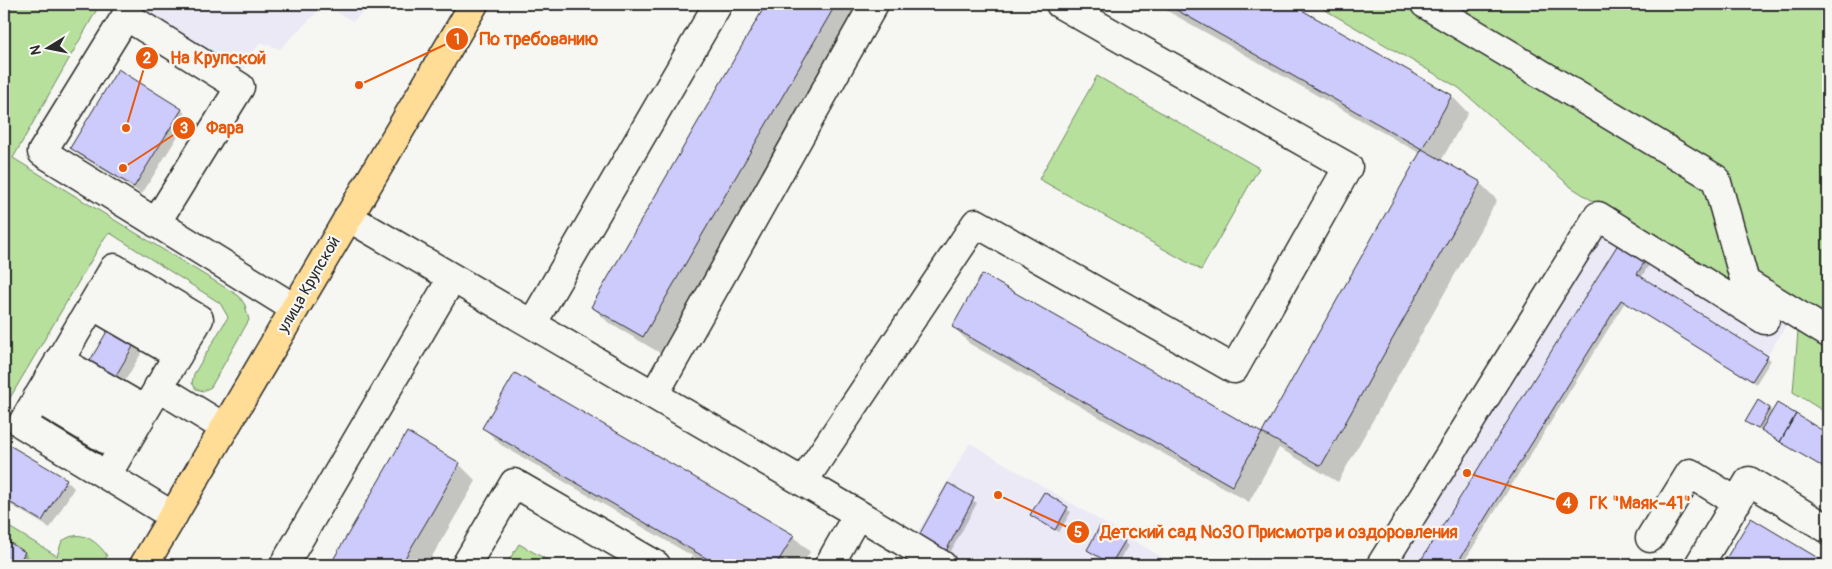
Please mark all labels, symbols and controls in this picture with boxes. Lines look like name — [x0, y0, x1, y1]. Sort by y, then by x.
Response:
north arrow — [22, 22, 72, 72]
callout: По требованию — [444, 22, 608, 55]
text: По требованию — [480, 28, 599, 51]
text: 1 — [454, 30, 460, 49]
callout: На Крупской — [135, 42, 276, 75]
text: N — [26, 44, 45, 56]
text: На Крупской — [170, 47, 266, 70]
text: 2 — [143, 49, 151, 68]
callout: Фара — [171, 111, 254, 144]
text: Фара — [205, 117, 244, 140]
text: 3 — [180, 119, 188, 138]
street label: улица Крупской — [273, 233, 344, 337]
callout: ГК "Маяк-41" — [1554, 486, 1701, 519]
text: ГК "Маяк-41" — [1589, 492, 1691, 515]
text: 4 — [1563, 494, 1572, 513]
callout: Детский сад №30 Присмотра и оздоровления — [1065, 515, 1468, 548]
text: Детский сад №30 Присмотра и оздоровления — [1099, 521, 1458, 544]
text: 5 — [1074, 523, 1082, 542]

